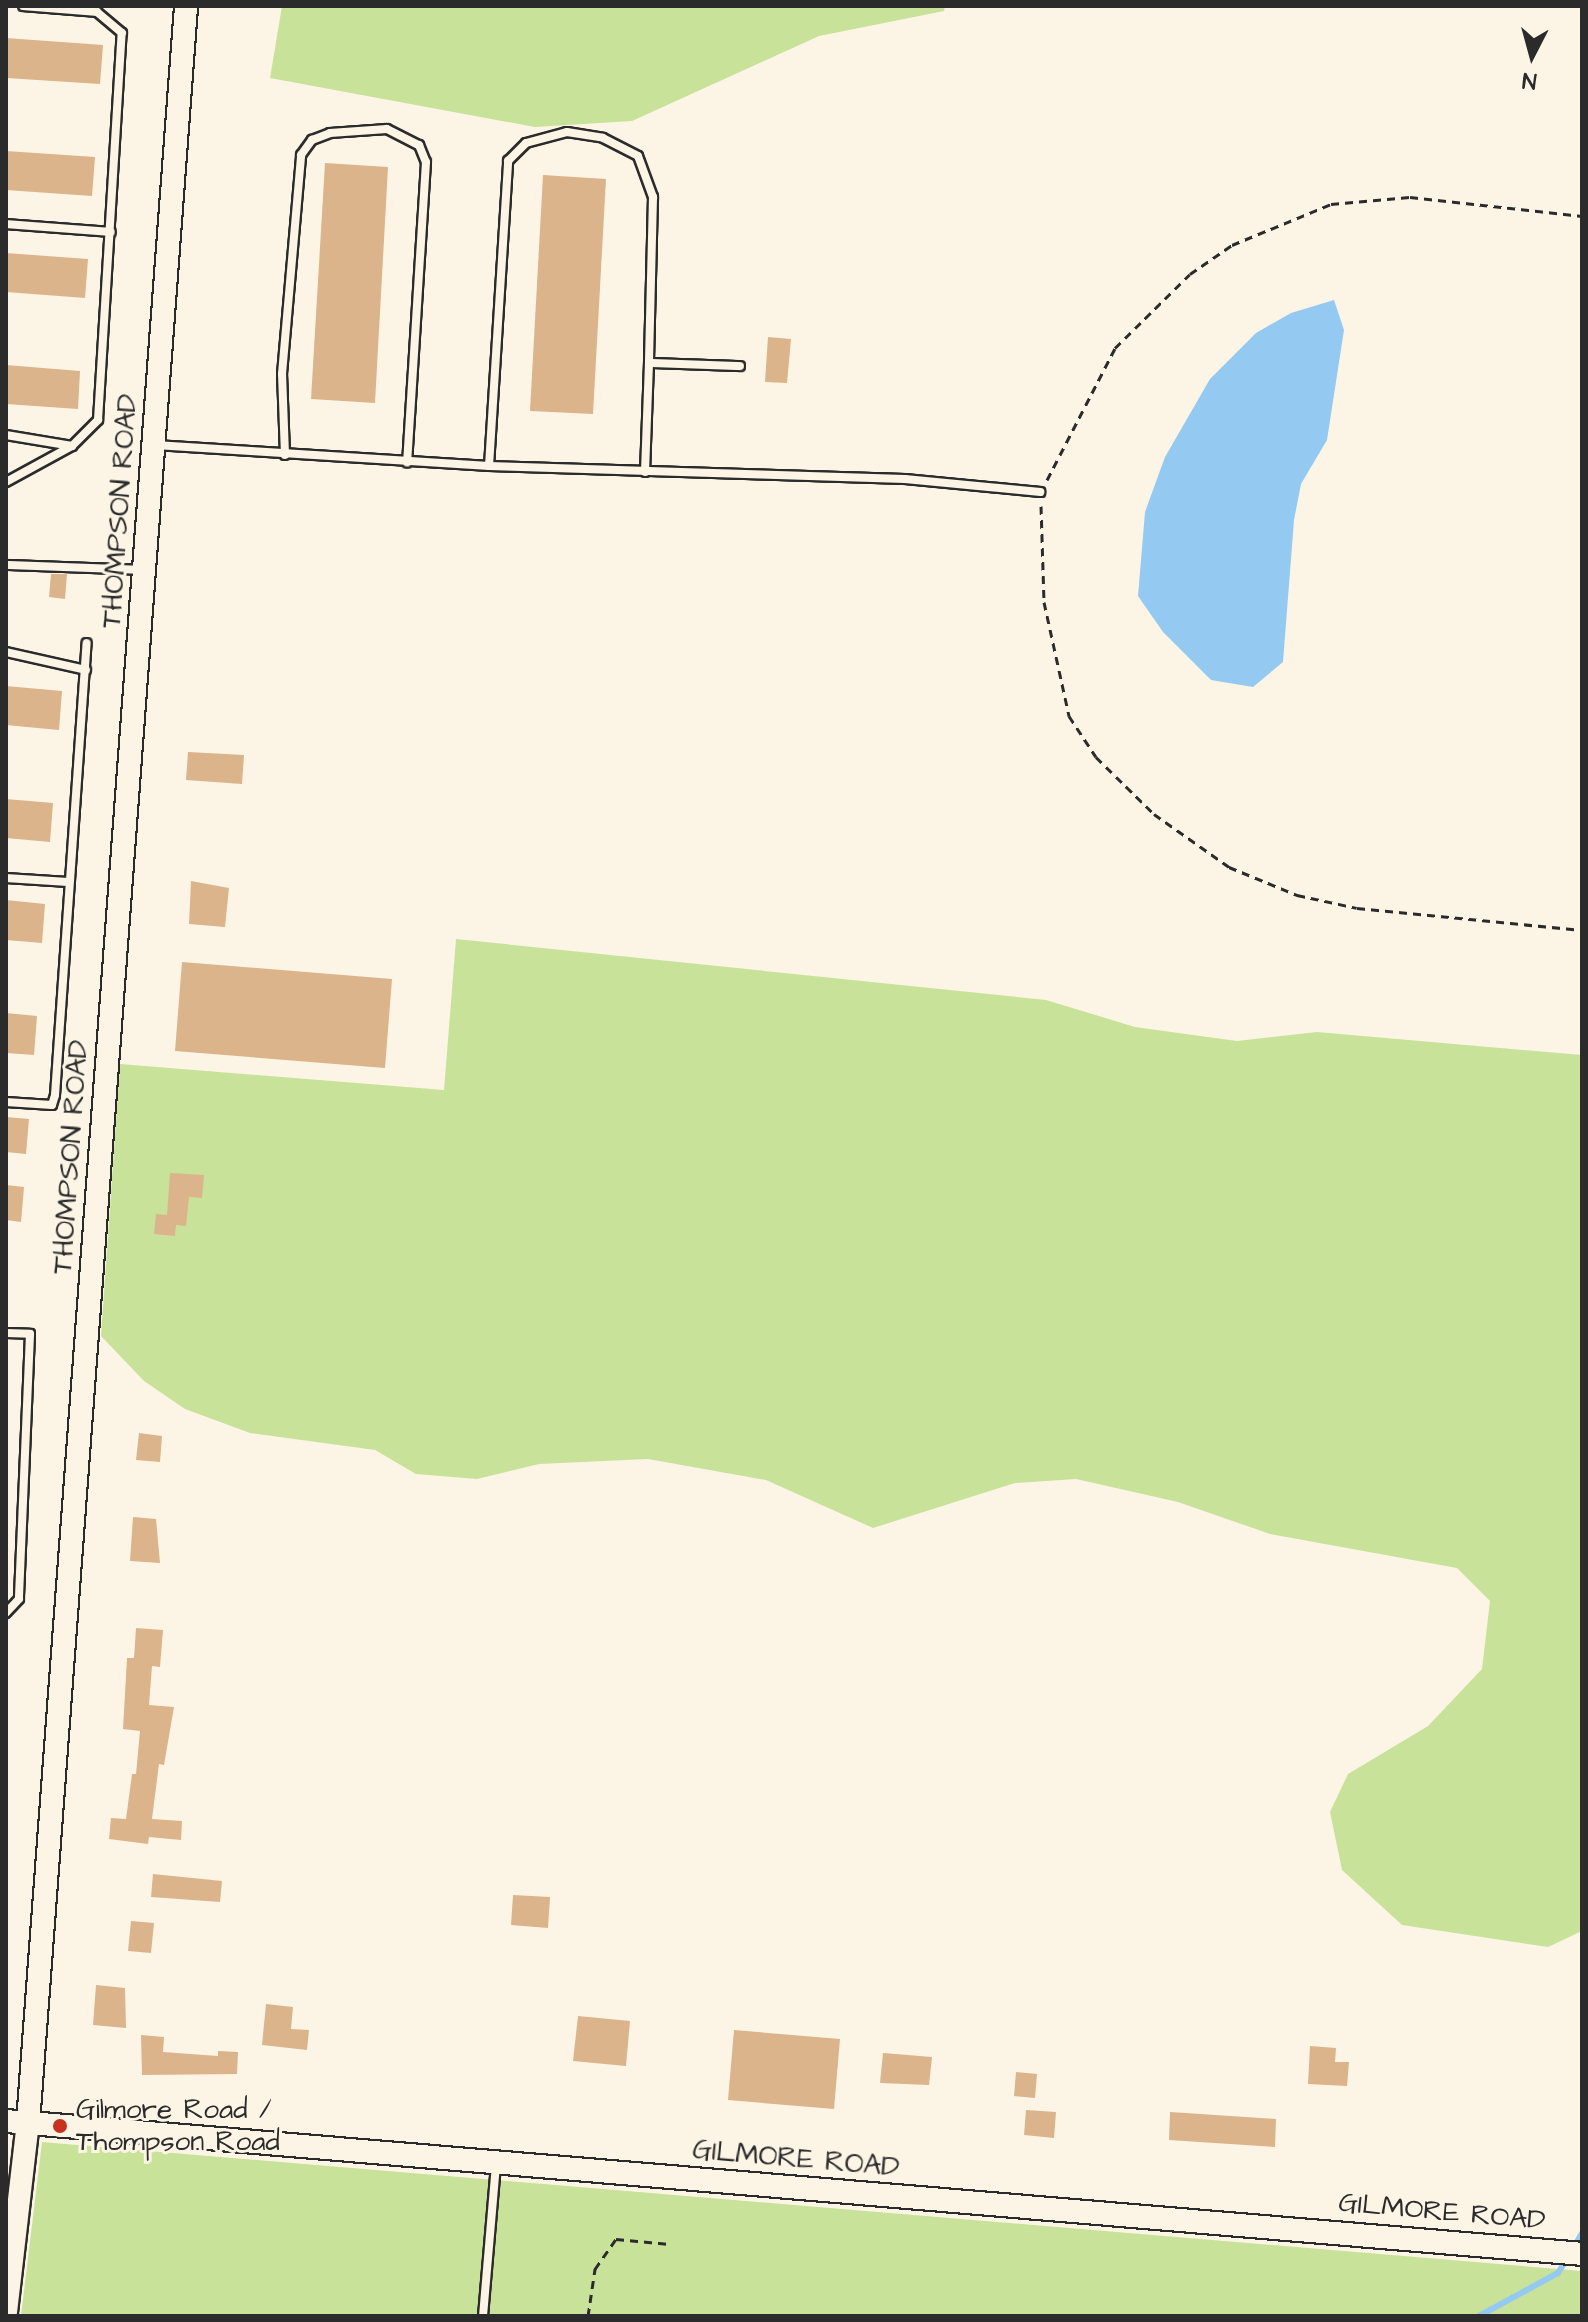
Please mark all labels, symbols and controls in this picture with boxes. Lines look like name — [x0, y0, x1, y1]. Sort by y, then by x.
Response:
north arrow — [1492, 16, 1572, 96]
text: N — [1521, 64, 1538, 97]
street label: THOMPSON ROAD — [95, 393, 145, 629]
street label: THOMPSON ROAD — [46, 1039, 96, 1275]
place label: Gilmore Road / Thompson Road — [76, 2093, 280, 2159]
marker: Gilmore Road / Thompson Road — [51, 2117, 69, 2135]
street label: GILMORE ROAD — [691, 2133, 901, 2185]
street label: GILMORE ROAD — [1337, 2186, 1547, 2238]

